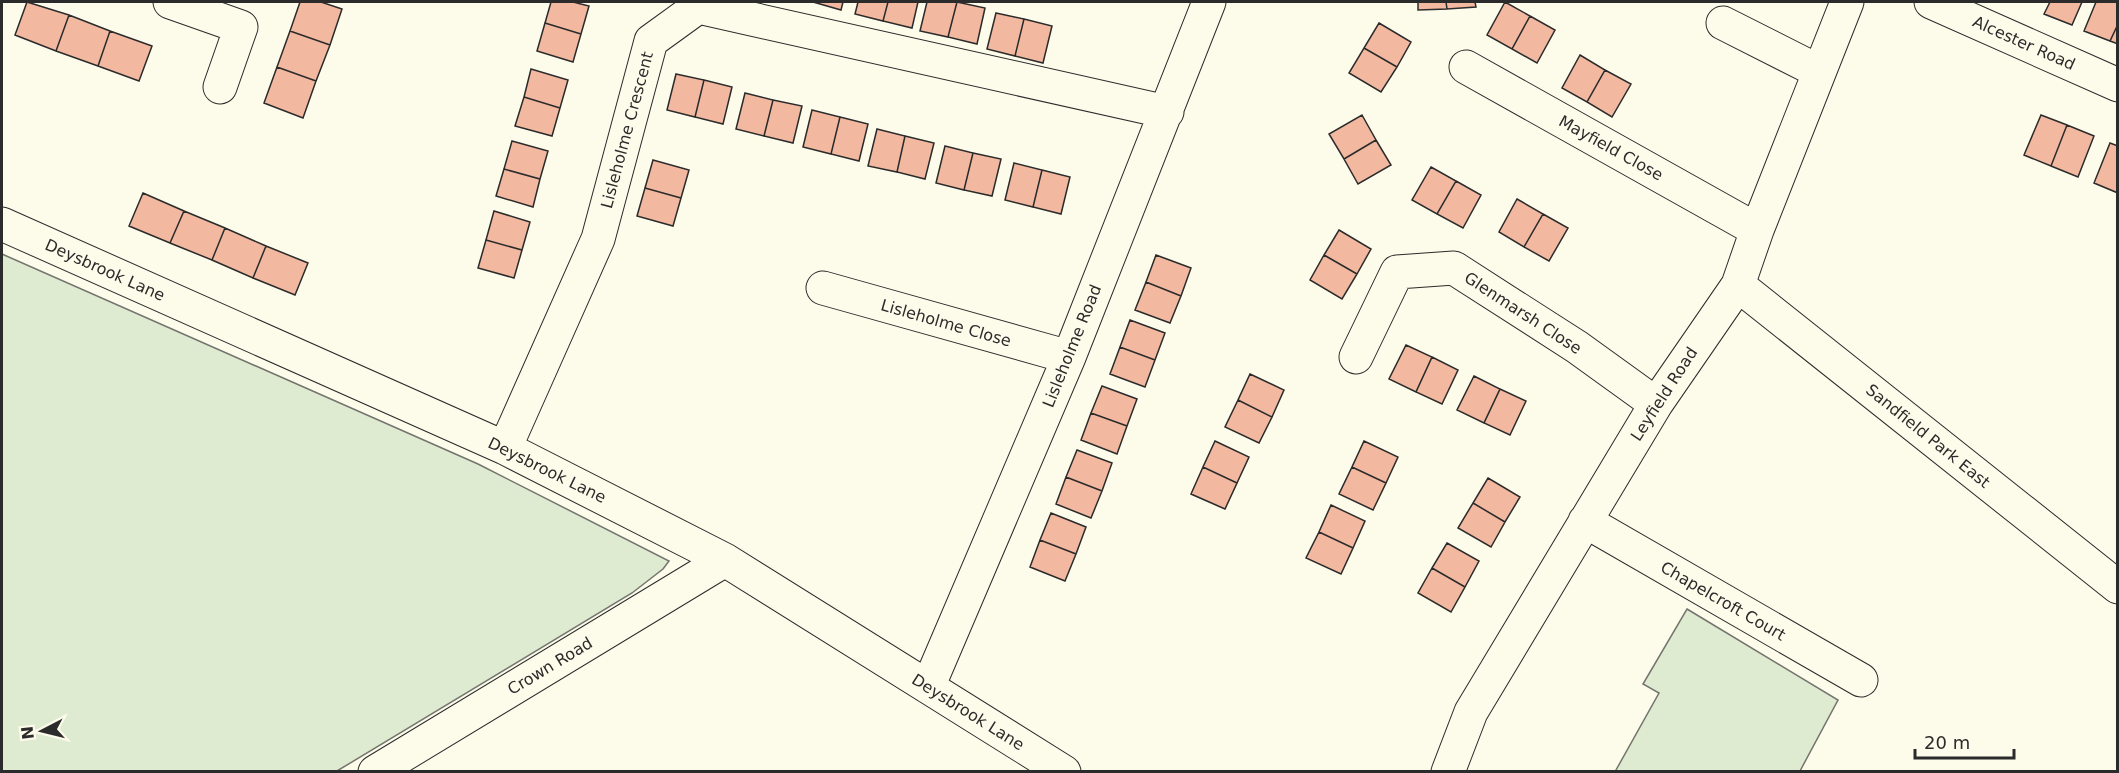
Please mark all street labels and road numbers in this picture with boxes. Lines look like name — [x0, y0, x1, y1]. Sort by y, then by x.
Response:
street label: Alcester Road — [1970, 12, 2078, 74]
street label: Lisleholme Crescent — [597, 50, 657, 210]
street label: Mayfield Close — [1556, 112, 1666, 184]
street label: Deysbrook Lane — [42, 235, 168, 305]
street label: Glenmarsh Close — [1461, 268, 1585, 358]
street label: Lisleholme Road — [1039, 282, 1105, 410]
street label: Lisleholme Close — [879, 295, 1013, 351]
street label: Leyfield Road — [1627, 344, 1701, 444]
street label: Sandfield Park East — [1862, 380, 1994, 492]
street label: Deysbrook Lane — [485, 433, 609, 507]
street label: Chapelcroft Court — [1657, 558, 1789, 644]
street label: Crown Road — [504, 633, 596, 699]
street label: Deysbrook Lane — [908, 670, 1028, 754]

